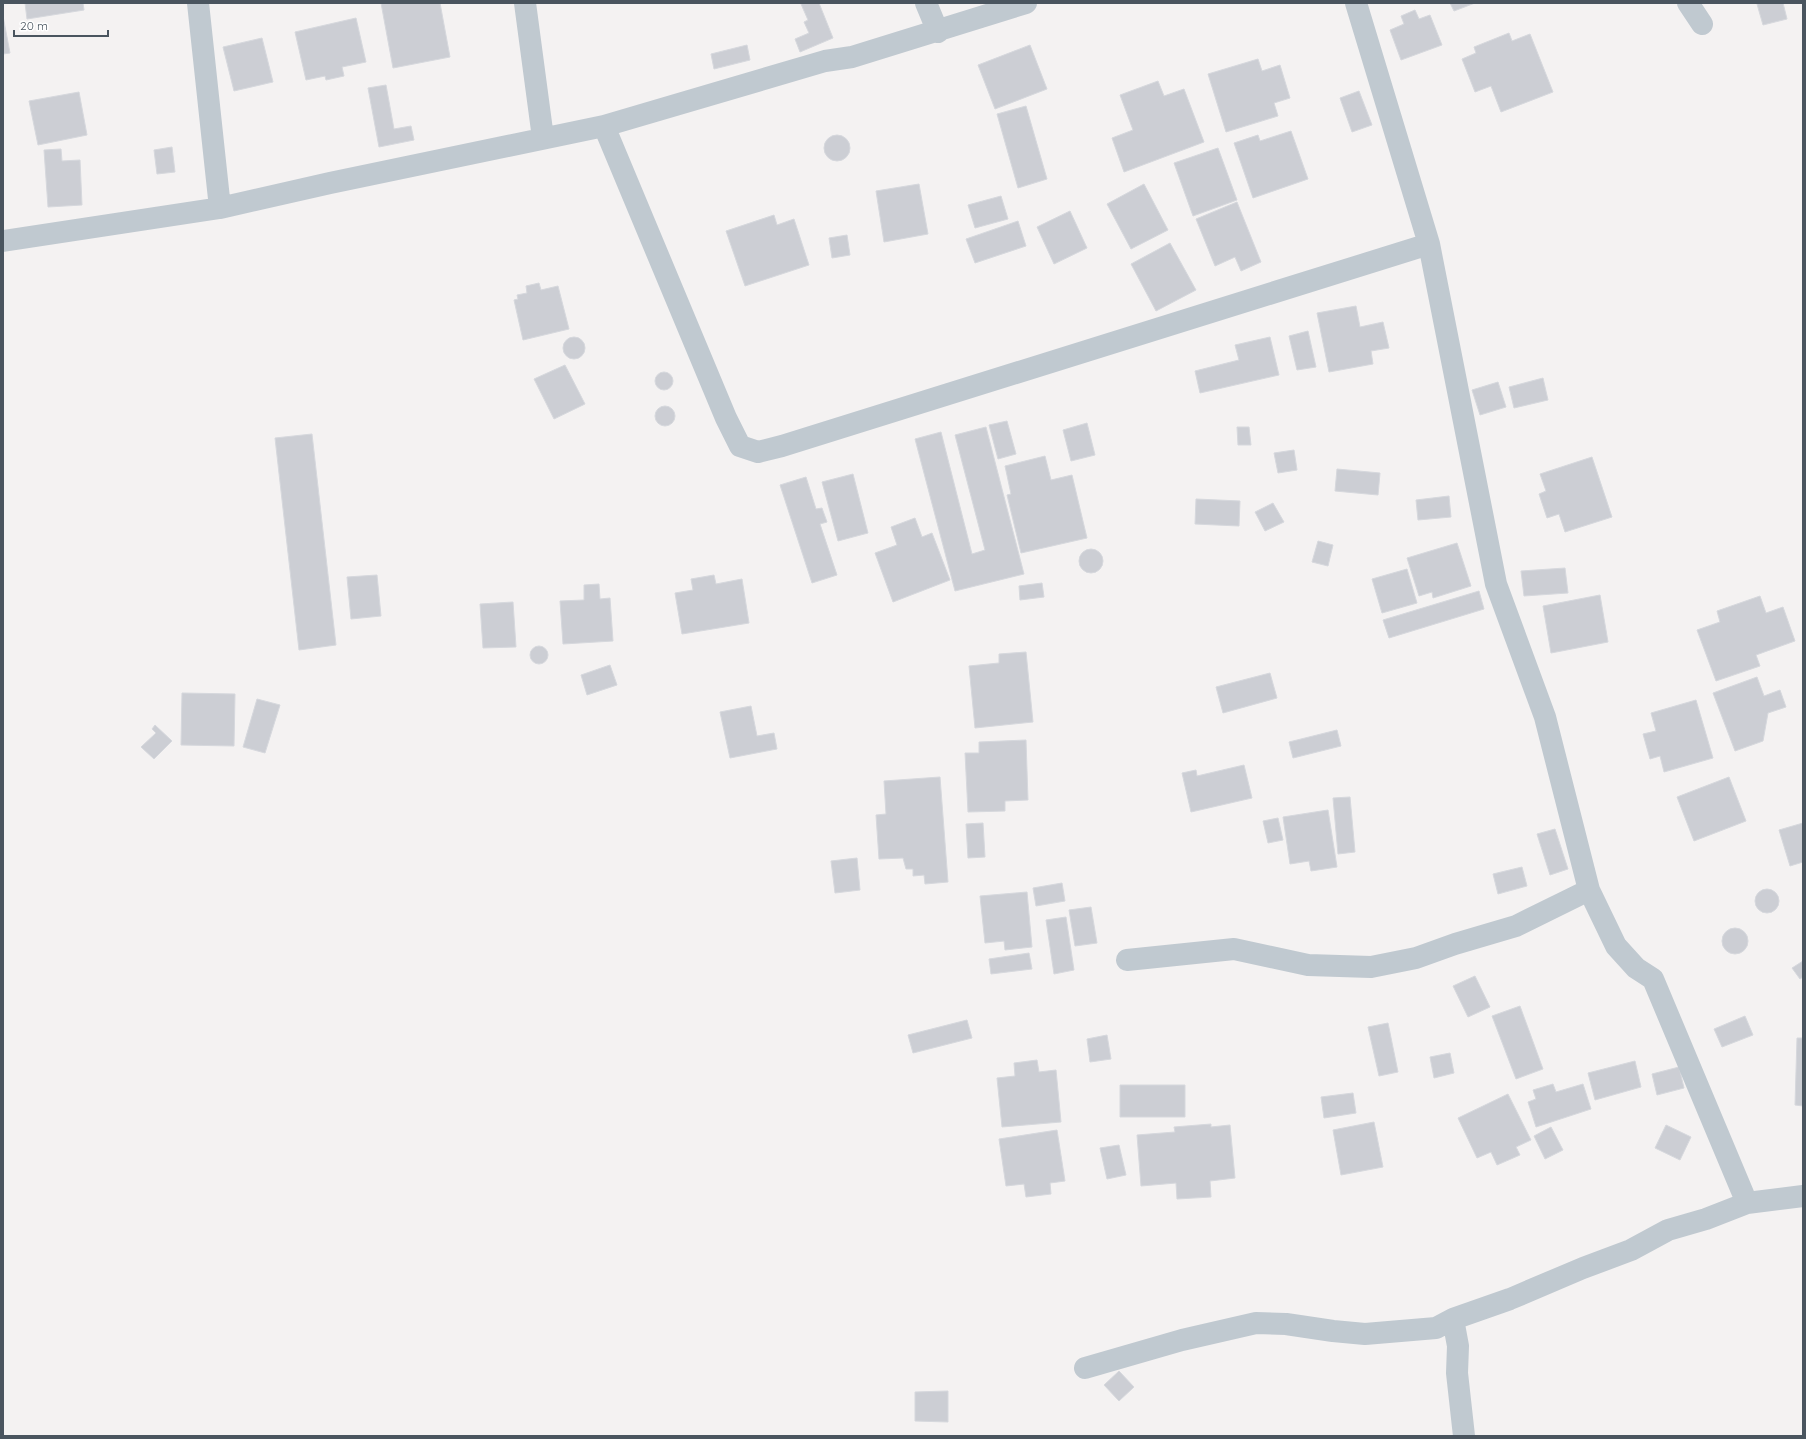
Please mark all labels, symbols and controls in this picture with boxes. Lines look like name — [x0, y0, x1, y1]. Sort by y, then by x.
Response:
scale bar — [14, 12, 108, 38]
text: 20 m — [20, 18, 48, 33]

